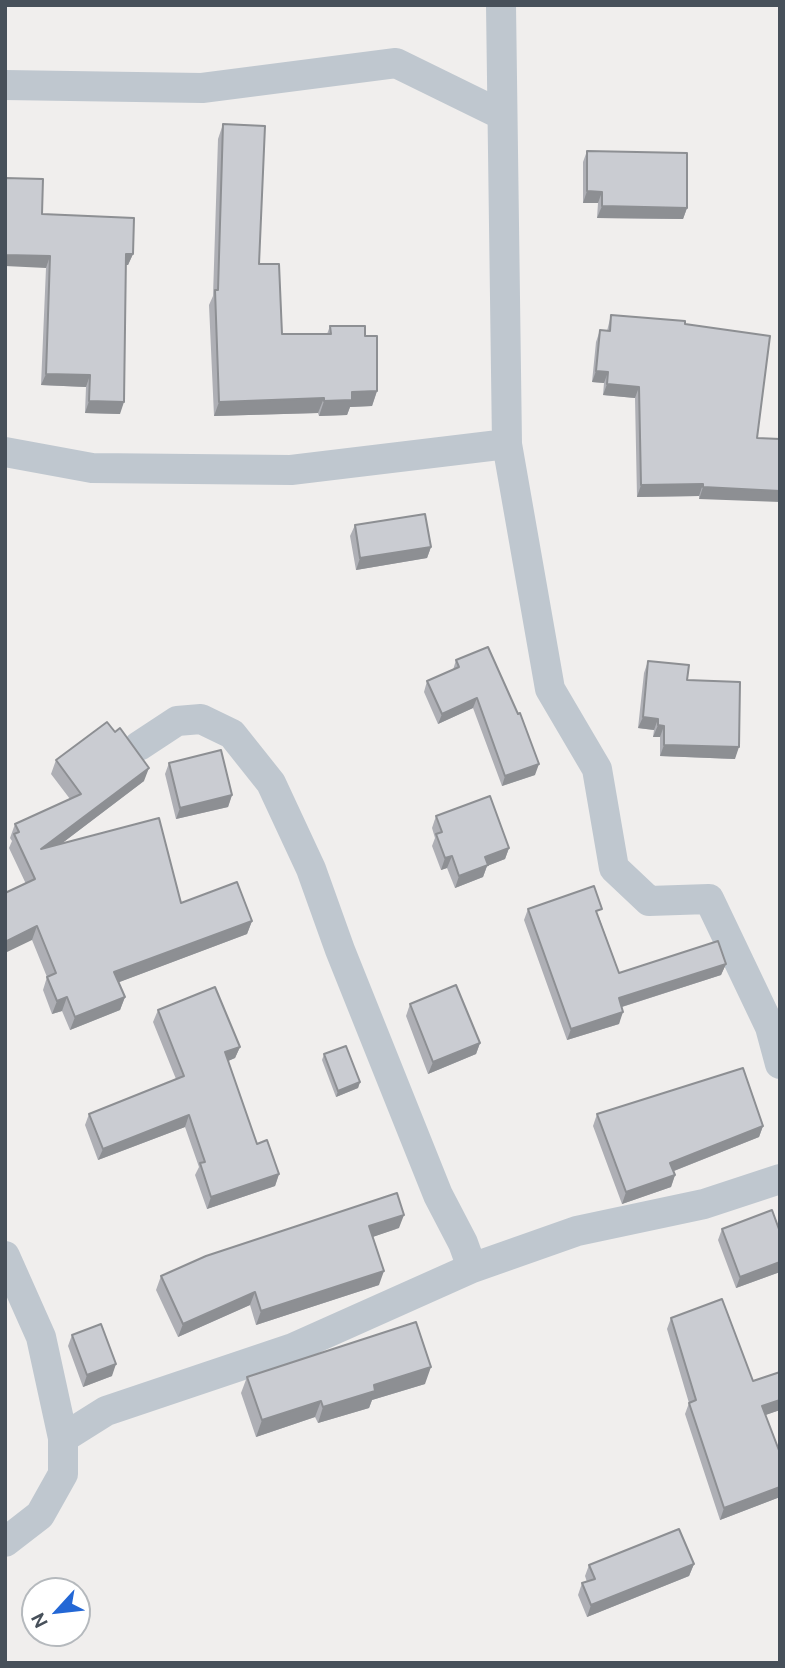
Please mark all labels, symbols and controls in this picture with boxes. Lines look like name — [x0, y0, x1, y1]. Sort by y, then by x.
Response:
north arrow — [21, 1577, 91, 1647]
text: N — [26, 1609, 52, 1632]

